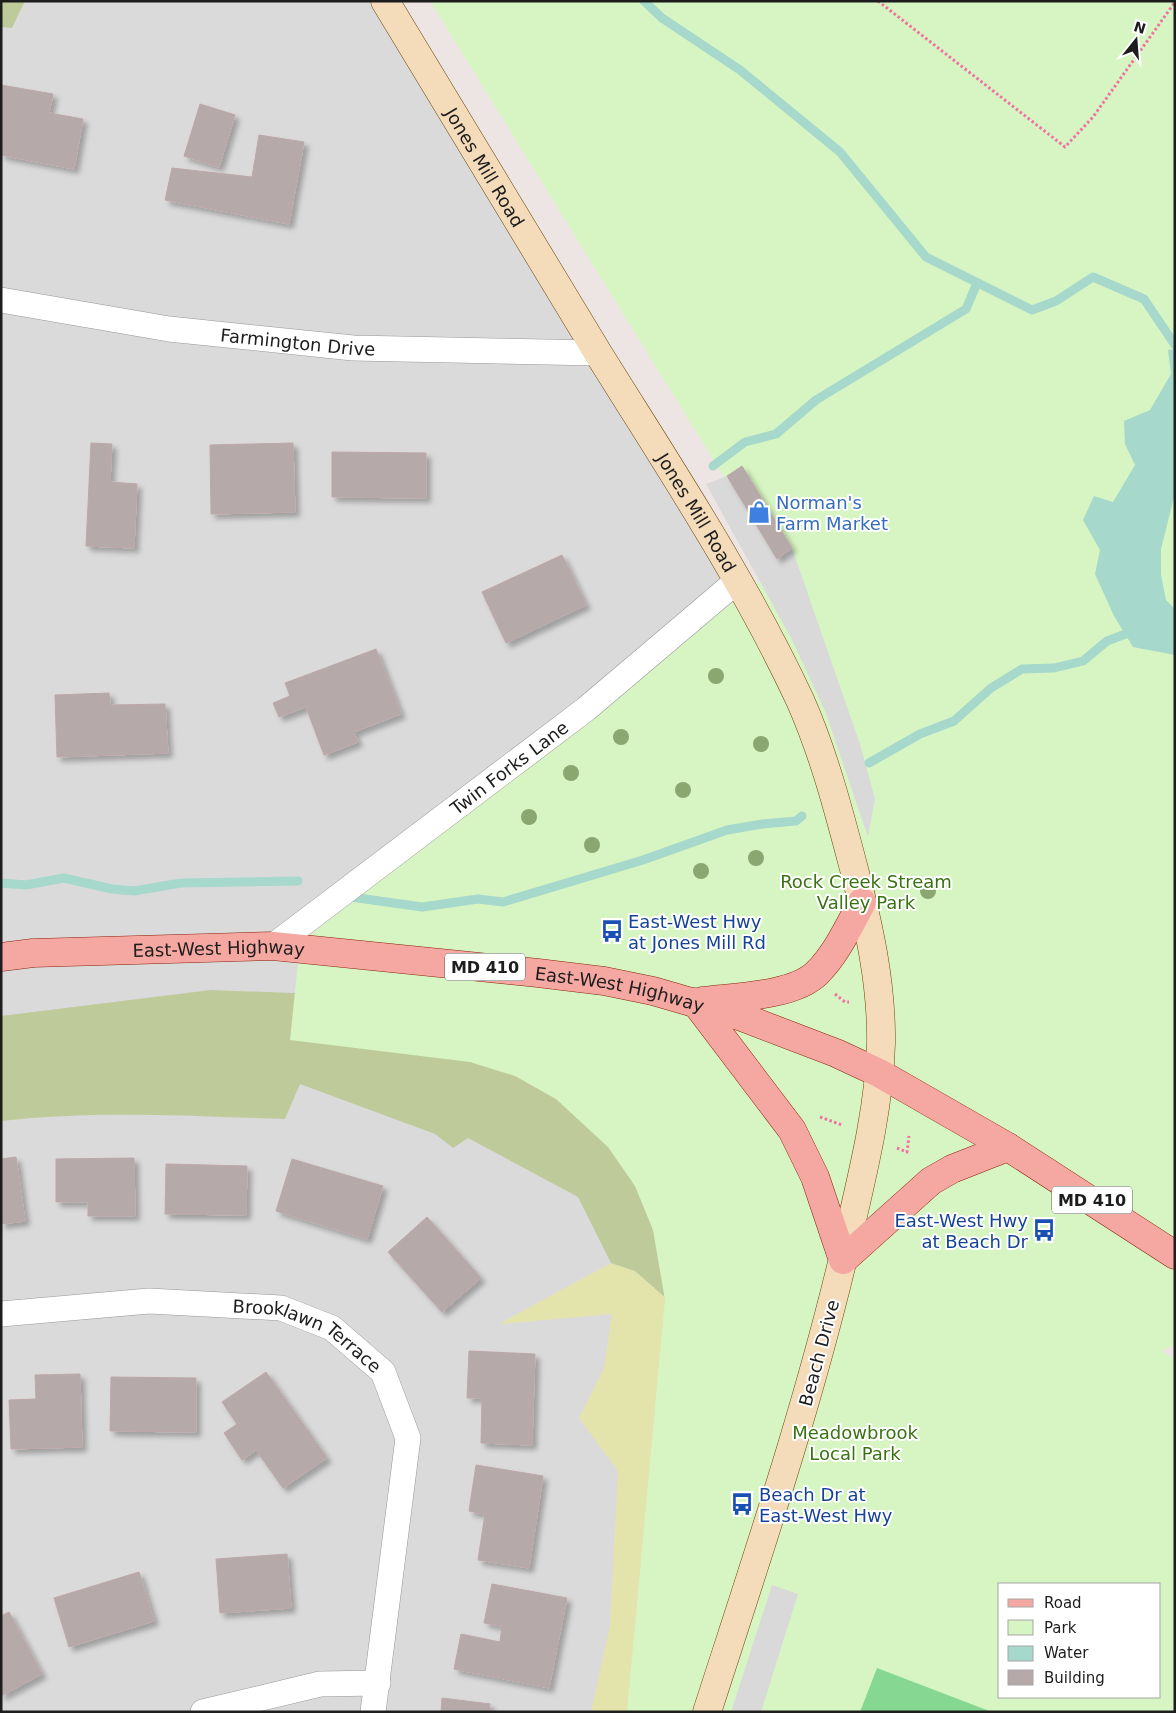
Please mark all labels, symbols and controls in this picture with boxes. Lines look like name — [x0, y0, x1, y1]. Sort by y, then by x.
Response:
north arrow — [1111, 15, 1161, 65]
text: N — [1132, 18, 1148, 37]
street label: Jones Mill Road — [441, 103, 529, 231]
street label: Farmington Drive — [219, 324, 376, 359]
street label: Jones Mill Road — [652, 448, 741, 576]
place label: Norman's Farm Market — [776, 492, 888, 534]
shop icon: Norman's Farm Market — [746, 499, 772, 525]
street label: Twin Forks Lane — [445, 716, 572, 819]
park label: Rock Creek Stream Valley Park — [780, 871, 952, 913]
place label: East-West Hwy at Jones Mill Rd — [628, 911, 766, 953]
bus stop icon: East-West Hwy at Jones Mill Rd — [599, 918, 625, 944]
street label: East-West Highway — [132, 935, 306, 961]
road number: MD 410 — [445, 954, 525, 980]
street label: East-West Highway — [534, 962, 707, 1016]
road number: MD 410 — [1052, 1186, 1132, 1214]
place label: East-West Hwy at Beach Dr — [895, 1210, 1029, 1252]
bus stop icon: East-West Hwy at Beach Dr — [1031, 1217, 1057, 1243]
street label: Brooklawn Terrace — [232, 1295, 386, 1377]
street label: Beach Drive — [795, 1297, 843, 1409]
park label: Meadowbrook Local Park — [792, 1422, 918, 1464]
place label: Beach Dr at East-West Hwy — [759, 1484, 893, 1526]
bus stop icon: Beach Dr at East-West Hwy — [729, 1491, 755, 1517]
legend — [998, 1583, 1161, 1698]
text: Road — [1044, 1594, 1082, 1612]
text: Park — [1044, 1619, 1077, 1637]
text: Water — [1044, 1644, 1089, 1662]
text: Building — [1044, 1669, 1105, 1687]

